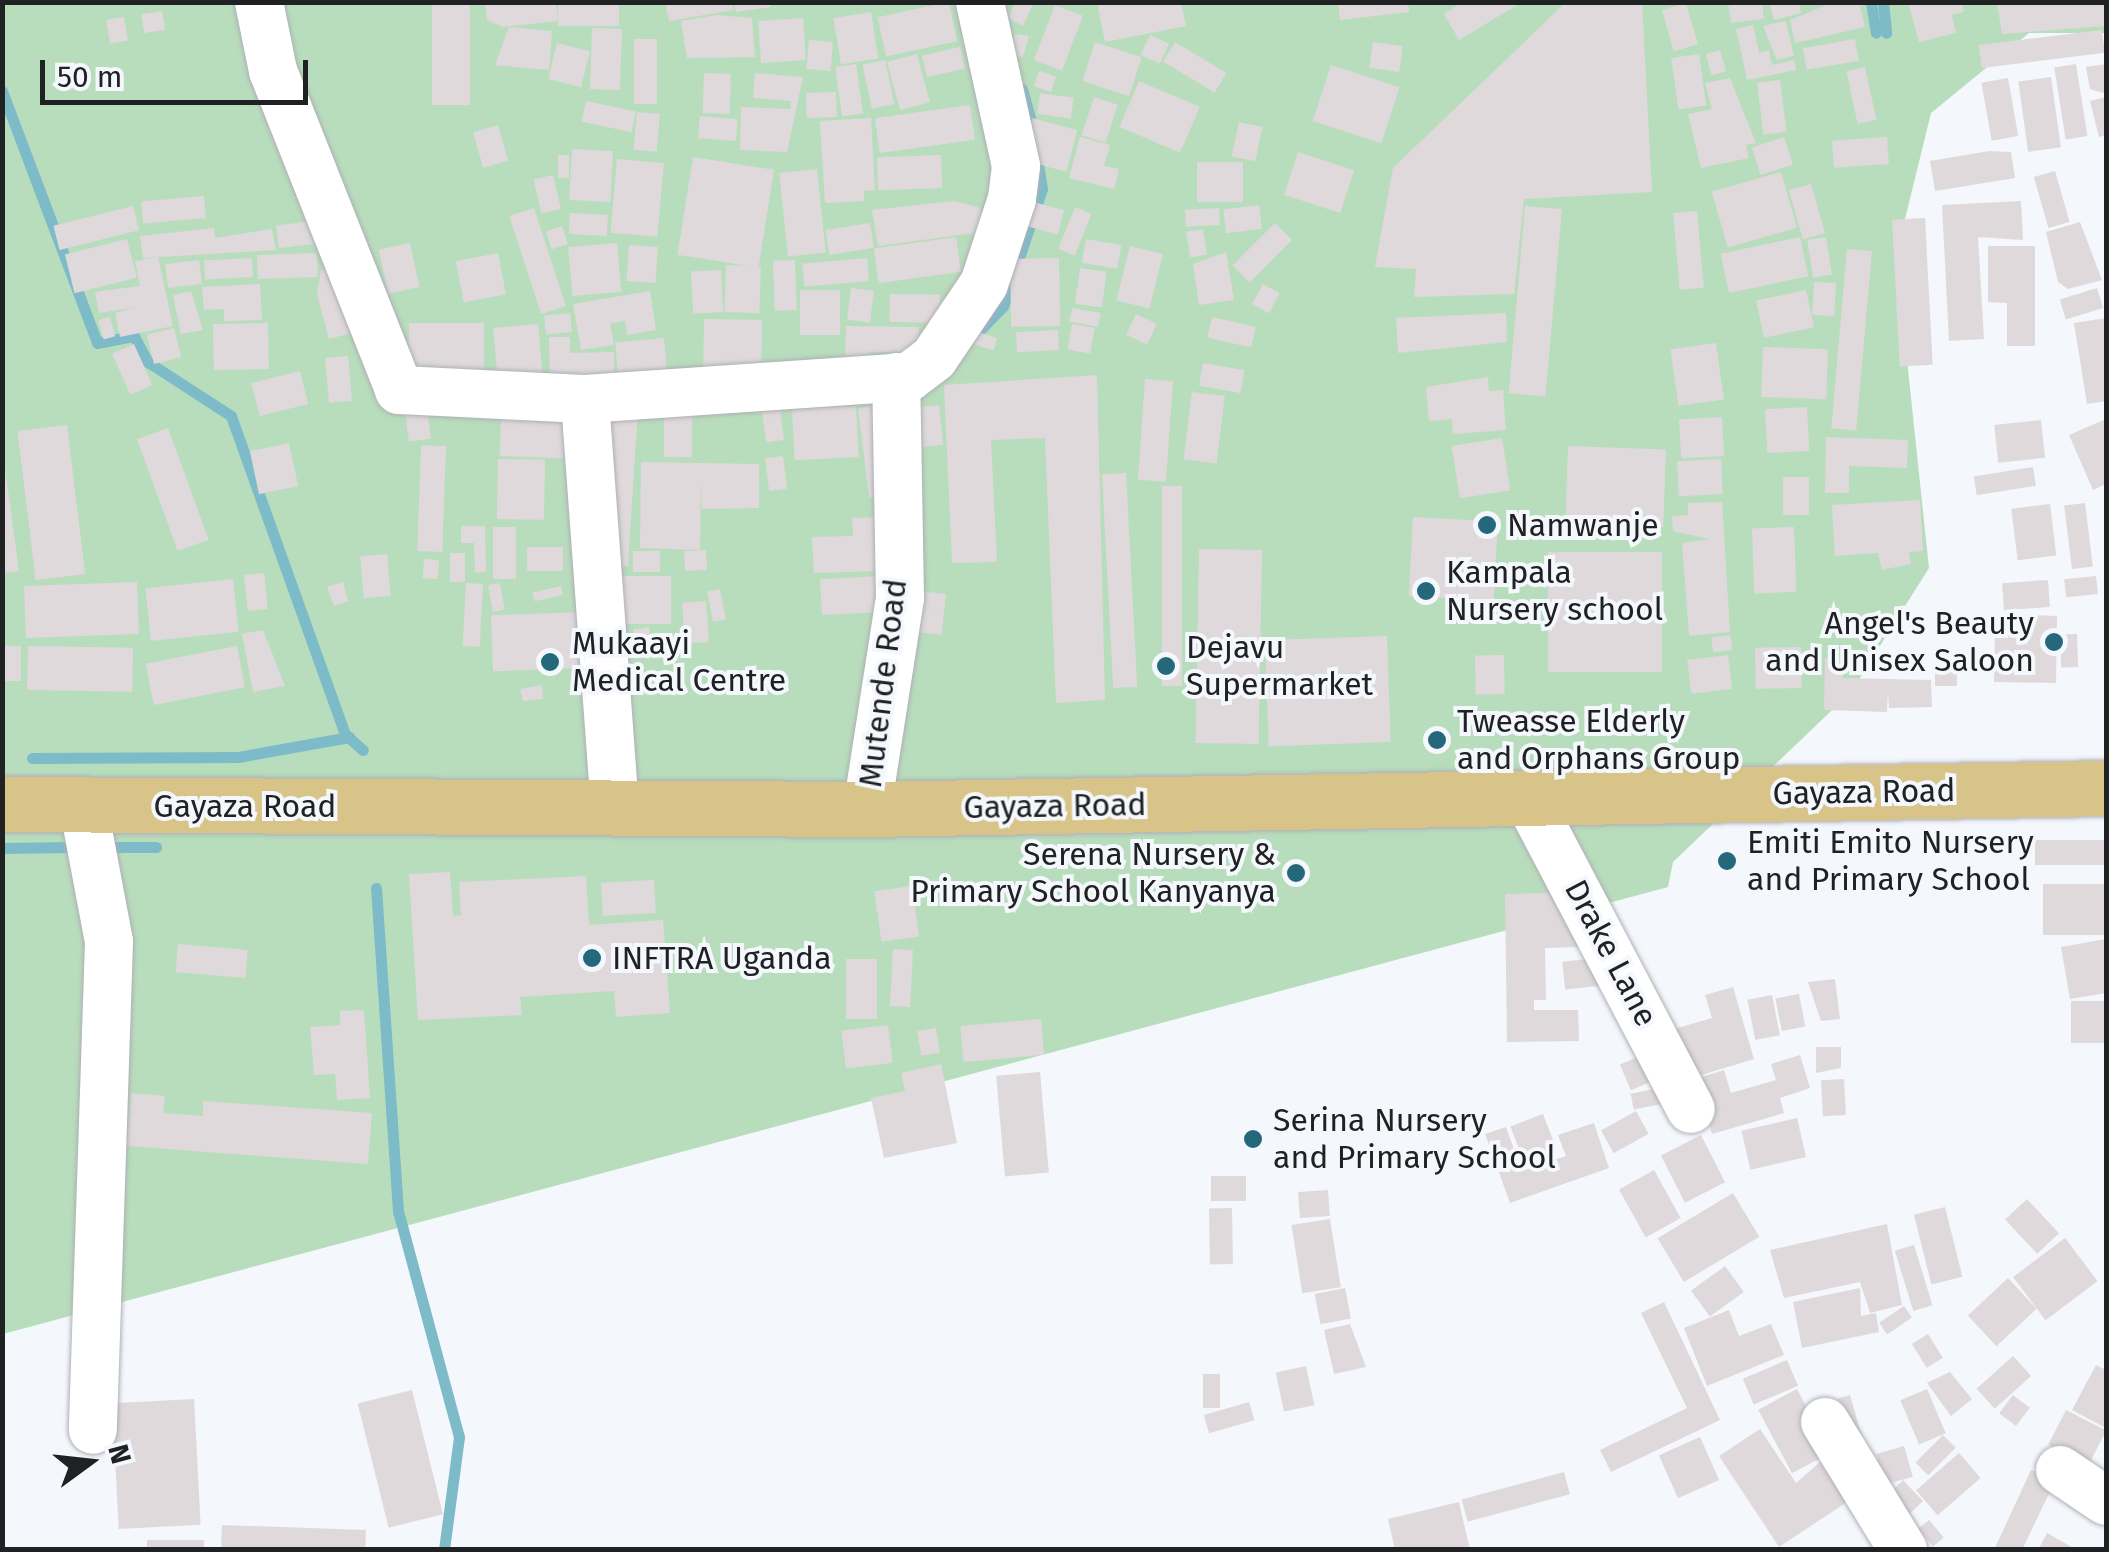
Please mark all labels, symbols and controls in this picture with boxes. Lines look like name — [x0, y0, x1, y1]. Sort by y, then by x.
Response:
scale bar — [45, 40, 312, 102]
text: 50 m — [57, 59, 122, 95]
place label: Namwanje — [1507, 506, 1659, 544]
marker: Namwanje — [1476, 514, 1498, 536]
place label: Kampala Nursery school — [1446, 554, 1663, 629]
street label: Mutende Road — [851, 577, 915, 789]
marker: Kampala Nursery school — [1415, 580, 1437, 602]
place label: Angel's Beauty and Unisex Saloon — [1765, 605, 2034, 680]
place label: Mukaayi Medical Centre — [572, 625, 786, 700]
place label: Dejavu Supermarket — [1186, 629, 1373, 704]
marker: Angel's Beauty and Unisex Saloon — [2043, 631, 2065, 653]
marker: Mukaayi Medical Centre — [537, 649, 563, 675]
marker: Dejavu Supermarket — [1155, 655, 1177, 677]
place label: Tweasse Elderly and Orphans Group — [1457, 703, 1741, 778]
marker: Tweasse Elderly and Orphans Group — [1426, 729, 1448, 751]
street label: Gayaza Road — [1772, 771, 1956, 813]
street label: Gayaza Road — [963, 785, 1147, 827]
street label: Gayaza Road — [154, 787, 336, 825]
place label: Emiti Emito Nursery and Primary School — [1747, 824, 2034, 899]
place label: Serena Nursery & Primary School Kanyanya — [910, 836, 1276, 911]
marker: Emiti Emito Nursery and Primary School — [1716, 850, 1738, 872]
marker: Serena Nursery & Primary School Kanyanya — [1285, 862, 1307, 884]
street label: Drake Lane — [1556, 873, 1666, 1033]
place label: INFTRA Uganda — [612, 939, 832, 977]
marker: INFTRA Uganda — [581, 947, 603, 969]
place label: Serina Nursery and Primary School — [1273, 1102, 1556, 1177]
marker: Serina Nursery and Primary School — [1242, 1128, 1264, 1150]
north arrow — [40, 1412, 140, 1512]
text: N — [101, 1441, 138, 1467]

